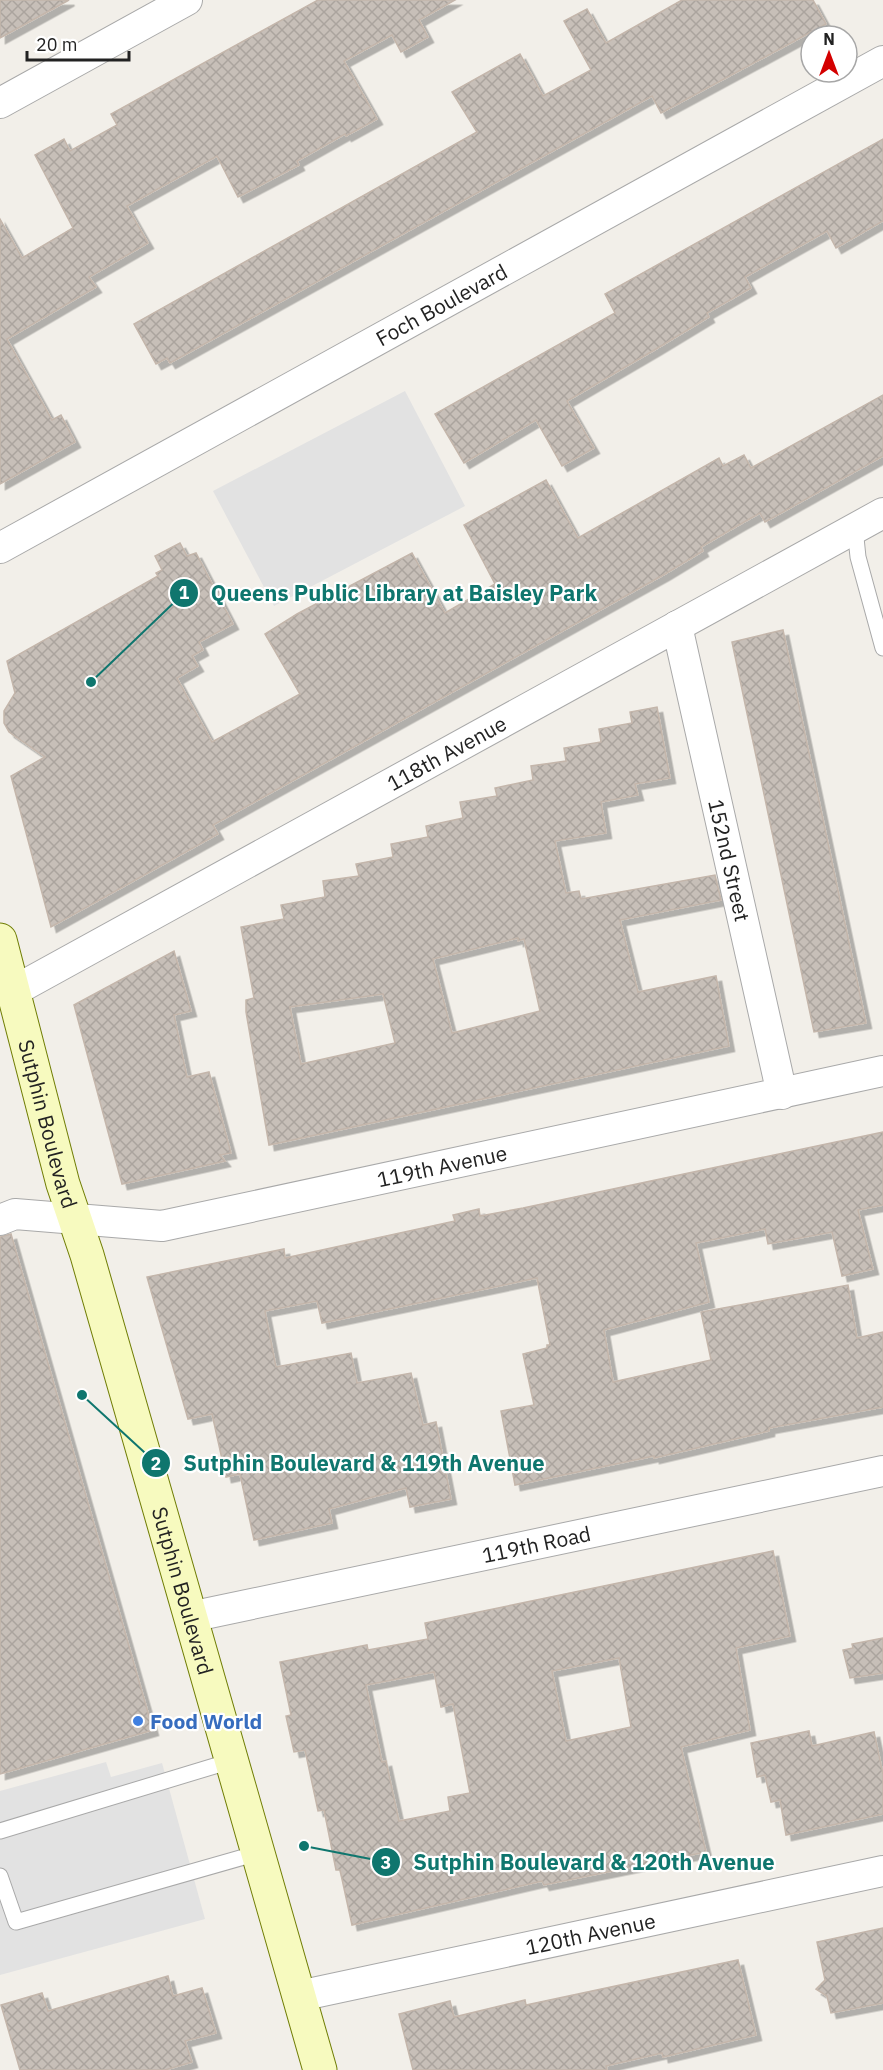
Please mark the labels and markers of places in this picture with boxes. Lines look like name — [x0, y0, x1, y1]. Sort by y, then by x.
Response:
callout: Queens Public Library at Baisley Park — [169, 573, 609, 613]
callout: Sutphin Boulevard & 119th Avenue — [141, 1443, 557, 1483]
place label: Food World — [150, 1707, 262, 1735]
marker: Food World — [131, 1714, 145, 1728]
callout: Sutphin Boulevard & 120th Avenue — [371, 1842, 786, 1882]

